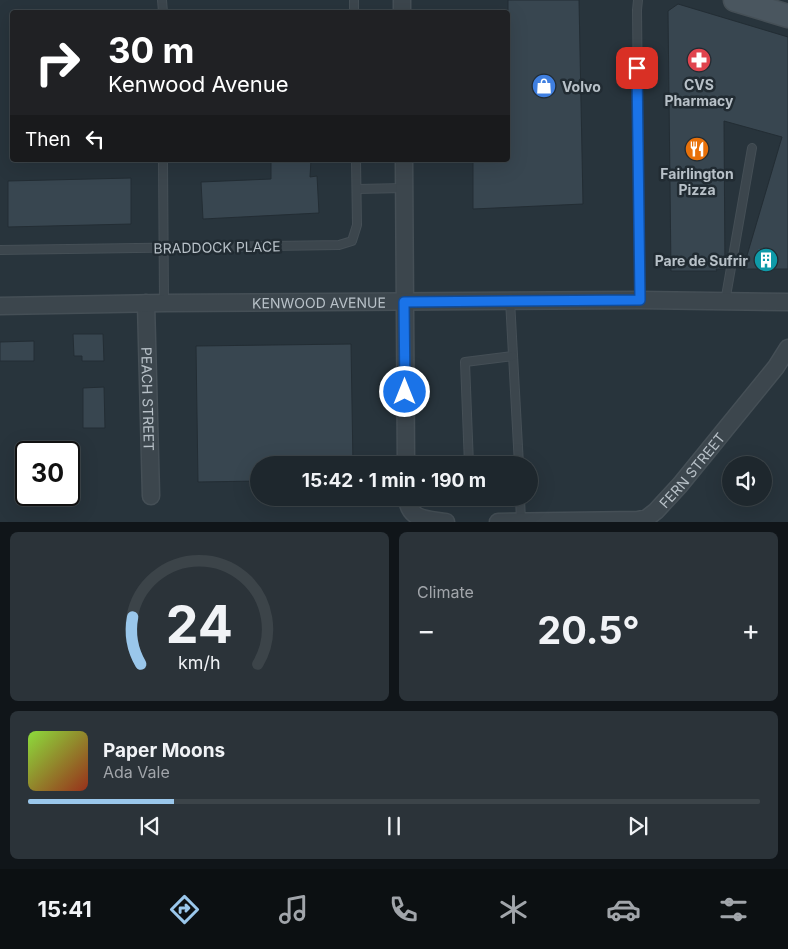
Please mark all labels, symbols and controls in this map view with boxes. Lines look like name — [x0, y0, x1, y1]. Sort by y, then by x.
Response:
text: 30 m — [108, 29, 194, 71]
icon: right — [25, 30, 90, 95]
pin — [616, 47, 658, 89]
pharmacy icon: CVS Pharmacy — [686, 47, 712, 73]
icon: arrive — [623, 54, 651, 82]
text: Kenwood Avenue — [108, 71, 289, 97]
shop icon: Volvo — [531, 73, 557, 99]
place label: CVS Pharmacy — [664, 76, 734, 109]
place label: Volvo — [562, 78, 601, 95]
icon: left — [81, 125, 109, 153]
text: Then — [25, 128, 71, 151]
restaurant icon: Fairlington Pizza — [684, 136, 710, 162]
place label: Fairlington Pizza — [660, 165, 734, 198]
street label: BRADDOCK PLACE — [153, 237, 281, 257]
building icon: Pare de Sufrir — [753, 247, 779, 273]
place label: Pare de Sufrir — [655, 252, 748, 269]
street label: KENWOOD AVENUE — [252, 293, 386, 311]
street label: PEACH STREET — [139, 347, 158, 451]
position arrow — [378, 365, 430, 417]
street label: FERN STREET — [655, 429, 728, 511]
speed limit sign: 30 — [15, 441, 80, 506]
map controls — [722, 456, 772, 506]
button: sound — [722, 456, 772, 506]
text: 15:42 · 1 min · 190 m — [302, 469, 486, 492]
text: Climate — [417, 582, 474, 602]
text: 24 — [166, 593, 233, 656]
text: 20.5° — [537, 607, 640, 653]
text: − — [417, 613, 436, 647]
text: + — [741, 613, 760, 647]
text: km/h — [178, 652, 221, 673]
text: Paper Moons — [103, 739, 225, 762]
text: Ada Vale — [103, 762, 170, 782]
icon: previous — [136, 812, 164, 840]
icon: pause — [380, 812, 408, 840]
icon: next — [624, 812, 652, 840]
icon: directions — [167, 892, 202, 927]
icon: music — [276, 892, 311, 927]
icon: phone — [386, 892, 421, 927]
icon: climate — [496, 892, 531, 927]
icon: car — [606, 892, 641, 927]
icon: filters — [716, 892, 751, 927]
text: 15:41 — [37, 896, 92, 922]

